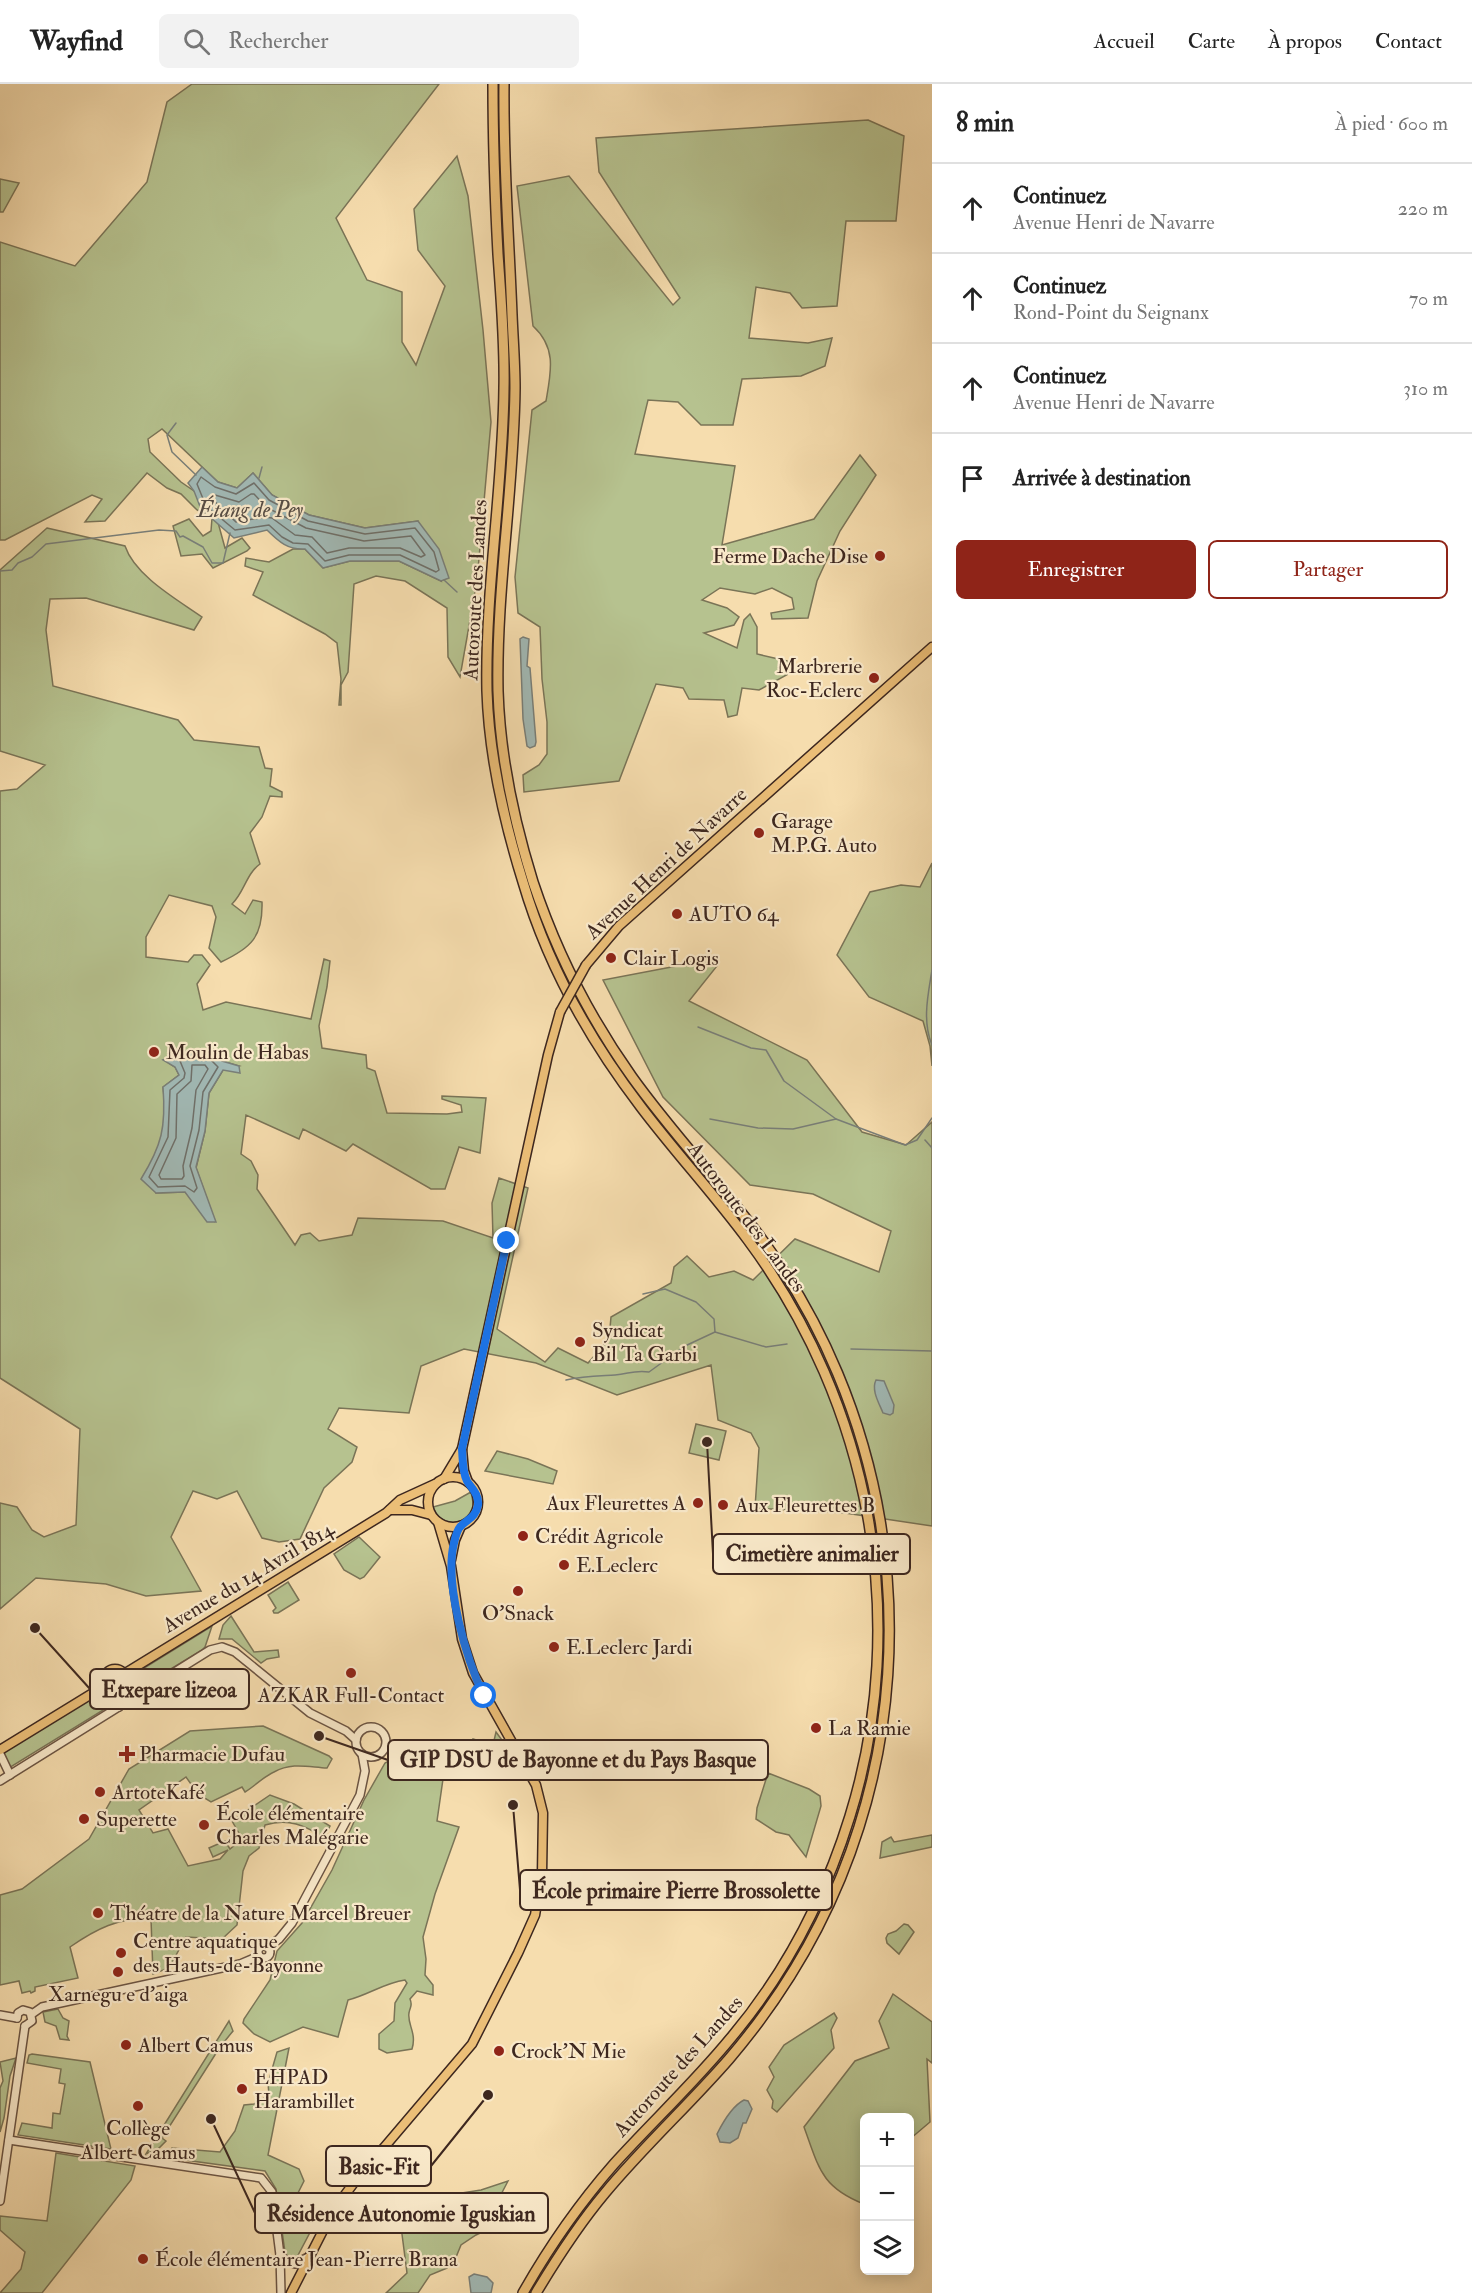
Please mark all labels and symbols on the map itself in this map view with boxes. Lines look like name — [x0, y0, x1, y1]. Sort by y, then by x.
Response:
water label: Étang de Pey — [195, 495, 303, 524]
street label: Autoroute des Landes — [457, 499, 494, 682]
place label: Ferme Dache Dise — [712, 543, 868, 570]
marker: Ferme Dache Dise — [873, 549, 887, 563]
place label: Marbrerie Roc-Eclerc — [766, 653, 863, 704]
marker: Marbrerie Roc-Eclerc — [867, 671, 881, 685]
street label: Avenue Henri de Navarre — [579, 781, 753, 946]
place label: Garage M.P.G. Auto — [771, 808, 877, 859]
marker: Garage M.P.G. Auto — [752, 826, 766, 840]
place label: AUTO 64 — [688, 901, 780, 928]
marker: AUTO 64 — [670, 907, 684, 921]
place label: Clair Logis — [623, 945, 719, 972]
marker: Clair Logis — [604, 951, 618, 965]
place label: Moulin de Habas — [166, 1039, 309, 1066]
marker: Moulin de Habas — [147, 1045, 161, 1059]
street label: Autoroute des Landes — [681, 1136, 812, 1298]
route end — [493, 1227, 519, 1253]
place label: Syndicat Bil Ta Garbi — [592, 1317, 698, 1368]
marker: Syndicat Bil Ta Garbi — [573, 1335, 587, 1349]
place label: Aux Fleurettes A — [545, 1490, 686, 1517]
place label: Aux Fleurettes B — [734, 1492, 875, 1519]
marker: Aux Fleurettes A — [691, 1496, 705, 1510]
marker: Aux Fleurettes B — [716, 1498, 730, 1512]
street label: Avenue du 14 Avril 1814 — [157, 1515, 340, 1640]
place label: Crédit Agricole — [535, 1523, 663, 1550]
marker: Crédit Agricole — [516, 1529, 530, 1543]
callout: Cimetière animalier — [713, 1534, 910, 1574]
text: Cimetière animalier — [725, 1540, 899, 1568]
place label: E.Leclerc — [576, 1552, 658, 1579]
marker: E.Leclerc — [557, 1558, 571, 1572]
marker: O'Snack — [511, 1584, 525, 1598]
place label: O'Snack — [482, 1600, 554, 1627]
place label: E.Leclerc Jardi — [566, 1634, 693, 1661]
marker: E.Leclerc Jardi — [547, 1640, 561, 1654]
marker: AZKAR Full-Contact — [344, 1666, 358, 1680]
callout: Etxepare lizeoa — [90, 1669, 249, 1709]
text: Etxepare lizeoa — [102, 1676, 237, 1705]
place label: AZKAR Full-Contact — [257, 1682, 445, 1709]
route start — [470, 1682, 496, 1708]
place label: La Ramie — [828, 1715, 911, 1742]
marker: La Ramie — [809, 1721, 823, 1735]
callout: GIP DSU de Bayonne et du Pays Basque — [388, 1740, 768, 1780]
place label: Pharmacie Dufau — [139, 1741, 285, 1768]
text: GIP DSU de Bayonne et du Pays Basque — [400, 1746, 757, 1775]
marker: Pharmacie Dufau — [120, 1747, 134, 1761]
place label: ArtoteKafé — [111, 1779, 204, 1806]
marker: ArtoteKafé — [93, 1785, 107, 1799]
place label: École élémentaire Charles Malégarie — [216, 1800, 369, 1851]
place label: Superette — [96, 1806, 177, 1833]
marker: Superette — [77, 1812, 91, 1826]
marker: École élémentaire Charles Malégarie — [197, 1818, 211, 1832]
callout: École primaire Pierre Brossolette — [520, 1870, 832, 1910]
text: École primaire Pierre Brossolette — [532, 1875, 821, 1906]
place label: Théatre de la Nature Marcel Breuer — [110, 1900, 411, 1927]
marker: Théatre de la Nature Marcel Breuer — [91, 1906, 105, 1920]
place label: Centre aquatique des Hauts-de-Bayonne — [133, 1928, 323, 1979]
marker: Centre aquatique des Hauts-de-Bayonne — [114, 1946, 128, 1960]
marker: Xarnegu e d’aiga — [111, 1965, 125, 1979]
place label: Xarnegu e d’aiga — [48, 1981, 188, 2008]
street label: Autoroute des Landes — [607, 1990, 749, 2143]
place label: Albert Camus — [137, 2032, 253, 2059]
marker: Albert Camus — [119, 2038, 133, 2052]
place label: Crock'N Mie — [511, 2038, 626, 2065]
marker: Crock'N Mie — [492, 2044, 506, 2058]
place label: EHPAD Harambillet — [254, 2064, 355, 2115]
marker: EHPAD Harambillet — [235, 2082, 249, 2096]
marker: Collège Albert Camus — [131, 2099, 145, 2113]
place label: Collège Albert Camus — [80, 2115, 195, 2166]
callout: Basic-Fit — [326, 2146, 431, 2186]
text: Basic-Fit — [338, 2153, 421, 2181]
callout: Résidence Autonomie Iguskian — [255, 2193, 548, 2233]
text: Résidence Autonomie Iguskian — [266, 2200, 536, 2229]
place label: École élémentaire Jean-Pierre Brana — [155, 2246, 458, 2273]
marker: École élémentaire Jean-Pierre Brana — [136, 2252, 150, 2266]

